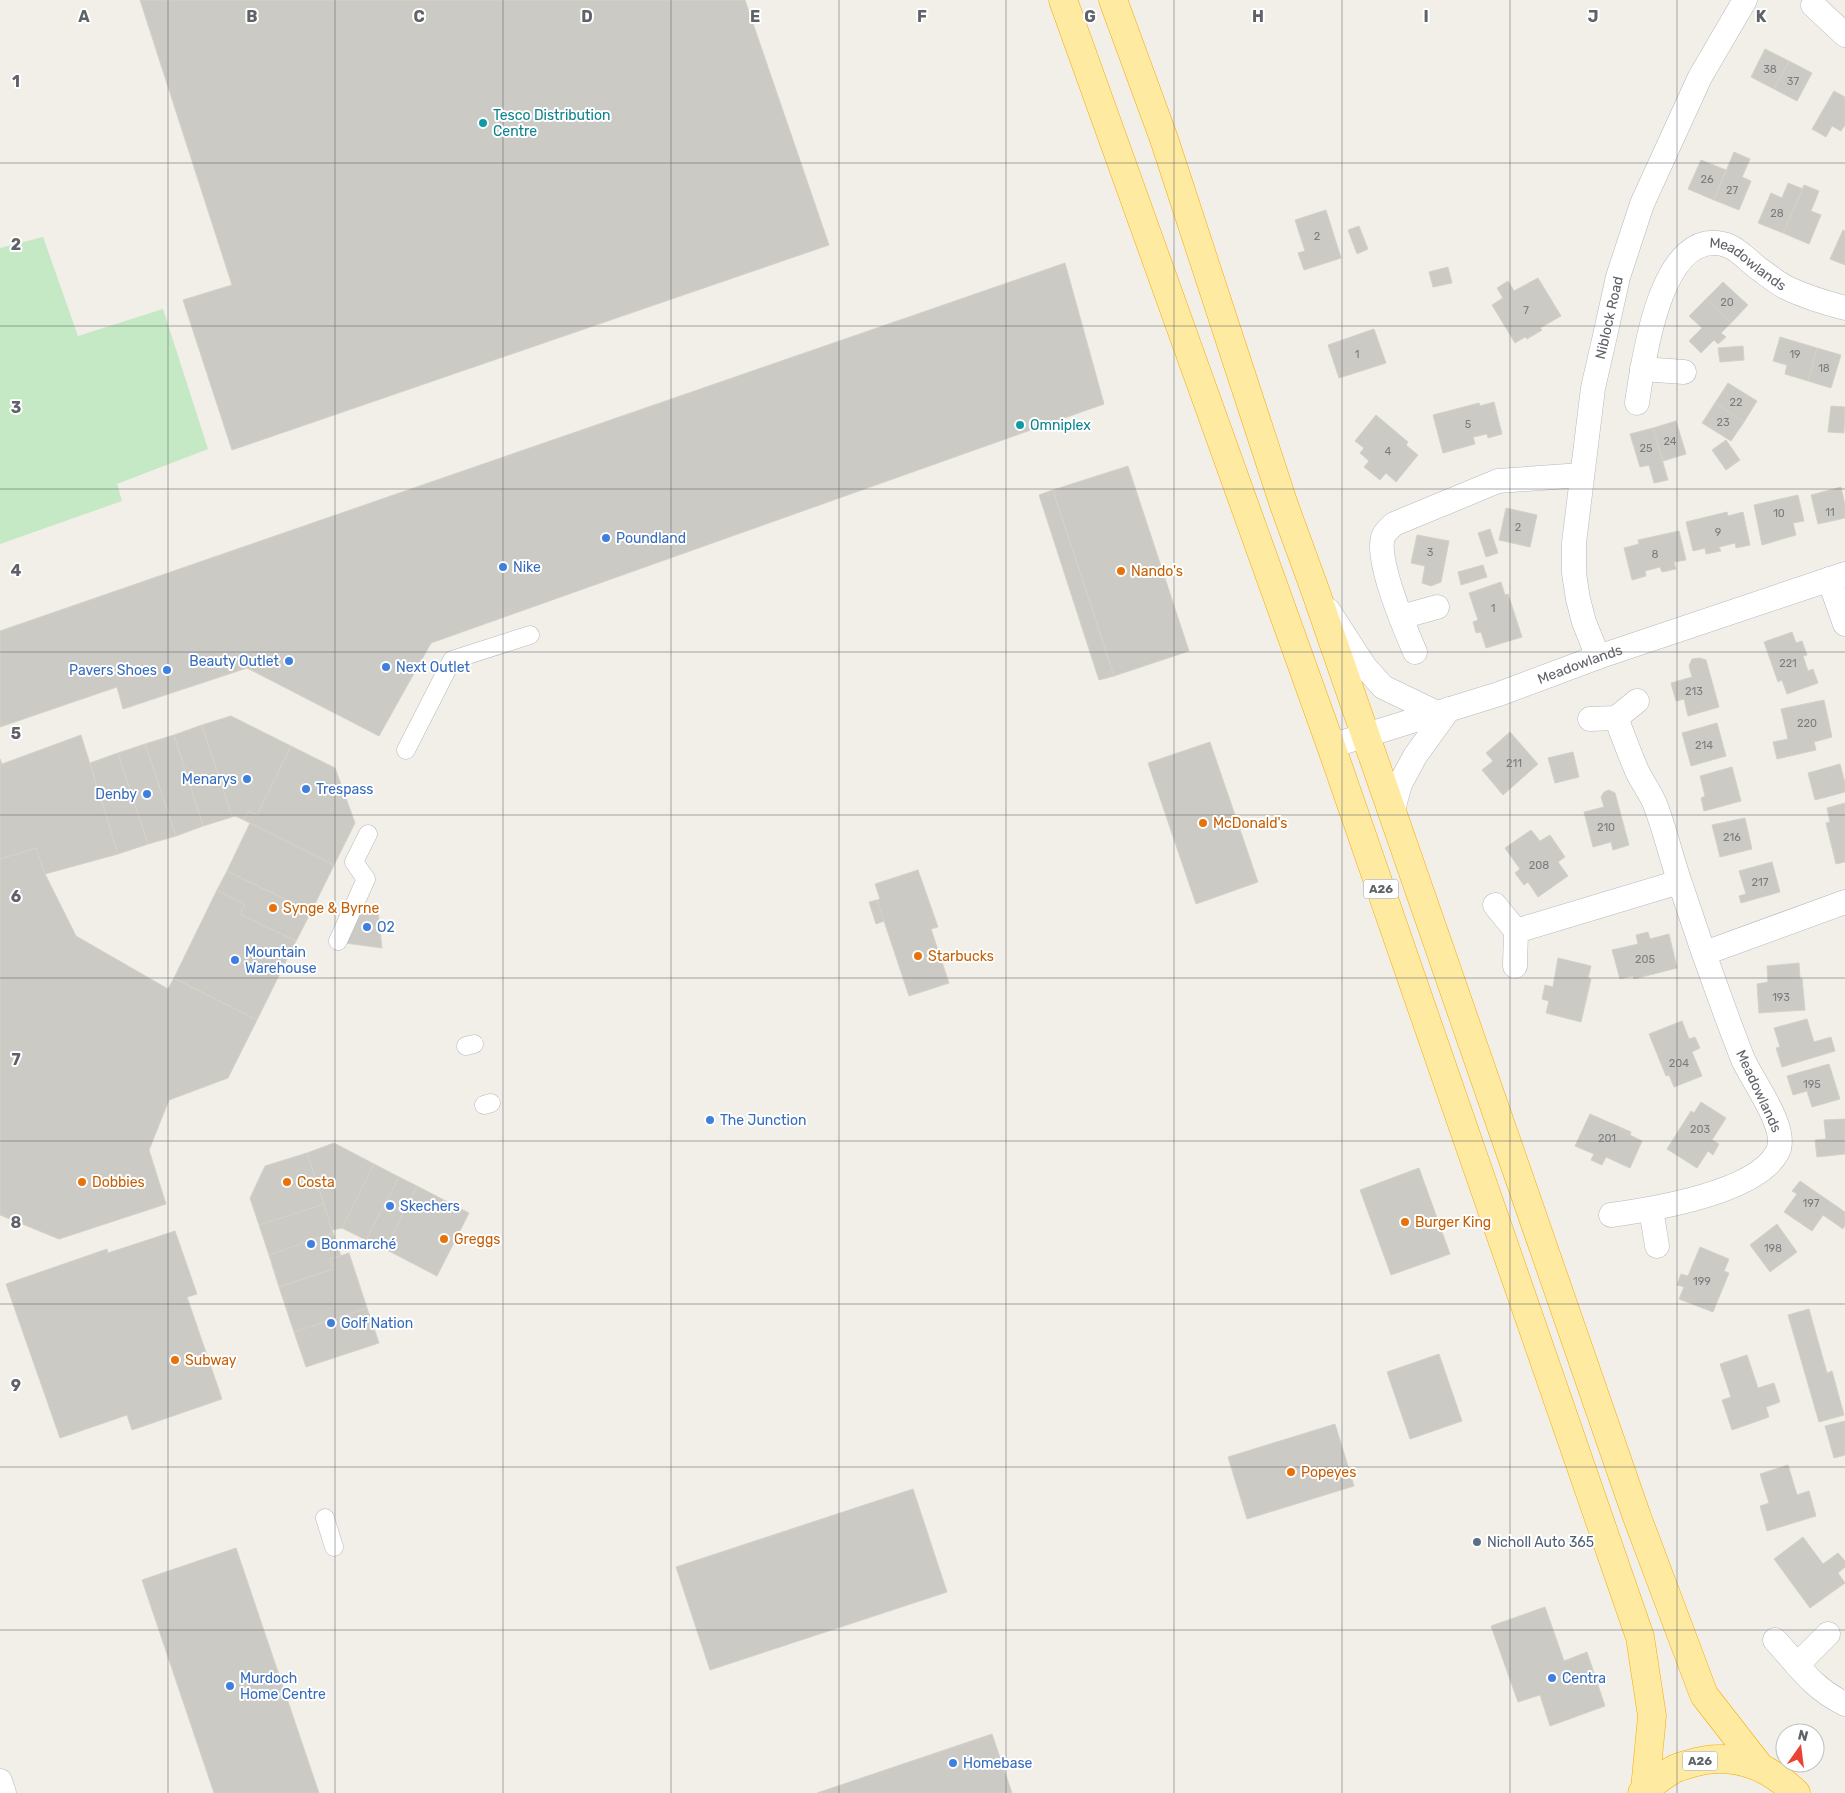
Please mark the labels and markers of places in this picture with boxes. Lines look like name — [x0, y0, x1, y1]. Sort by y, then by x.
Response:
place label: Tesco Distribution Centre — [493, 107, 610, 140]
marker: Tesco Distribution Centre — [477, 117, 489, 129]
place label: Omniplex — [1030, 417, 1091, 434]
marker: Omniplex — [1014, 419, 1026, 431]
place label: Poundland — [616, 530, 686, 547]
marker: Poundland — [600, 532, 612, 544]
place label: Nike — [513, 559, 541, 576]
marker: Nike — [497, 561, 509, 573]
place label: Nando's — [1131, 563, 1183, 580]
marker: Nando's — [1115, 565, 1127, 577]
place label: Beauty Outlet — [189, 653, 280, 670]
marker: Beauty Outlet — [283, 655, 295, 667]
place label: Next Outlet — [396, 659, 470, 676]
marker: Next Outlet — [380, 661, 392, 673]
place label: Pavers Shoes — [69, 662, 157, 679]
marker: Pavers Shoes — [161, 664, 173, 676]
place label: Menarys — [182, 771, 237, 788]
marker: Menarys — [241, 773, 253, 785]
place label: Trespass — [316, 781, 373, 798]
marker: Trespass — [300, 783, 312, 795]
place label: Denby — [95, 786, 137, 803]
marker: Denby — [141, 788, 153, 800]
place label: McDonald's — [1213, 815, 1287, 832]
marker: McDonald's — [1197, 817, 1209, 829]
place label: Synge & Byrne — [283, 900, 380, 917]
marker: Synge & Byrne — [267, 902, 279, 914]
place label: O2 — [377, 919, 395, 936]
marker: O2 — [361, 921, 373, 933]
place label: Mountain Warehouse — [245, 944, 317, 977]
place label: Starbucks — [928, 948, 994, 965]
marker: Starbucks — [912, 950, 924, 962]
marker: Mountain Warehouse — [229, 954, 241, 966]
place label: The Junction — [720, 1112, 806, 1129]
marker: The Junction — [704, 1114, 716, 1126]
place label: Dobbies — [92, 1174, 145, 1191]
place label: Costa — [297, 1174, 335, 1191]
marker: Dobbies — [76, 1176, 88, 1188]
marker: Costa — [281, 1176, 293, 1188]
place label: Skechers — [400, 1198, 460, 1215]
marker: Skechers — [384, 1200, 396, 1212]
place label: Burger King — [1415, 1214, 1491, 1231]
marker: Burger King — [1399, 1216, 1411, 1228]
place label: Greggs — [454, 1231, 500, 1248]
marker: Greggs — [438, 1233, 450, 1245]
place label: Bonmarché — [321, 1236, 396, 1253]
marker: Bonmarché — [305, 1238, 317, 1250]
place label: Golf Nation — [341, 1315, 413, 1332]
marker: Golf Nation — [325, 1317, 337, 1329]
place label: Subway — [185, 1352, 237, 1369]
marker: Subway — [169, 1354, 181, 1366]
place label: Popeyes — [1301, 1464, 1356, 1481]
marker: Popeyes — [1285, 1466, 1297, 1478]
place label: Nicholl Auto 365 — [1487, 1534, 1594, 1551]
marker: Nicholl Auto 365 — [1471, 1536, 1483, 1548]
place label: Murdoch Home Centre — [240, 1670, 326, 1703]
place label: Centra — [1562, 1670, 1606, 1687]
marker: Centra — [1546, 1672, 1558, 1684]
marker: Murdoch Home Centre — [224, 1680, 236, 1692]
place label: Homebase — [963, 1755, 1033, 1772]
marker: Homebase — [947, 1757, 959, 1769]

